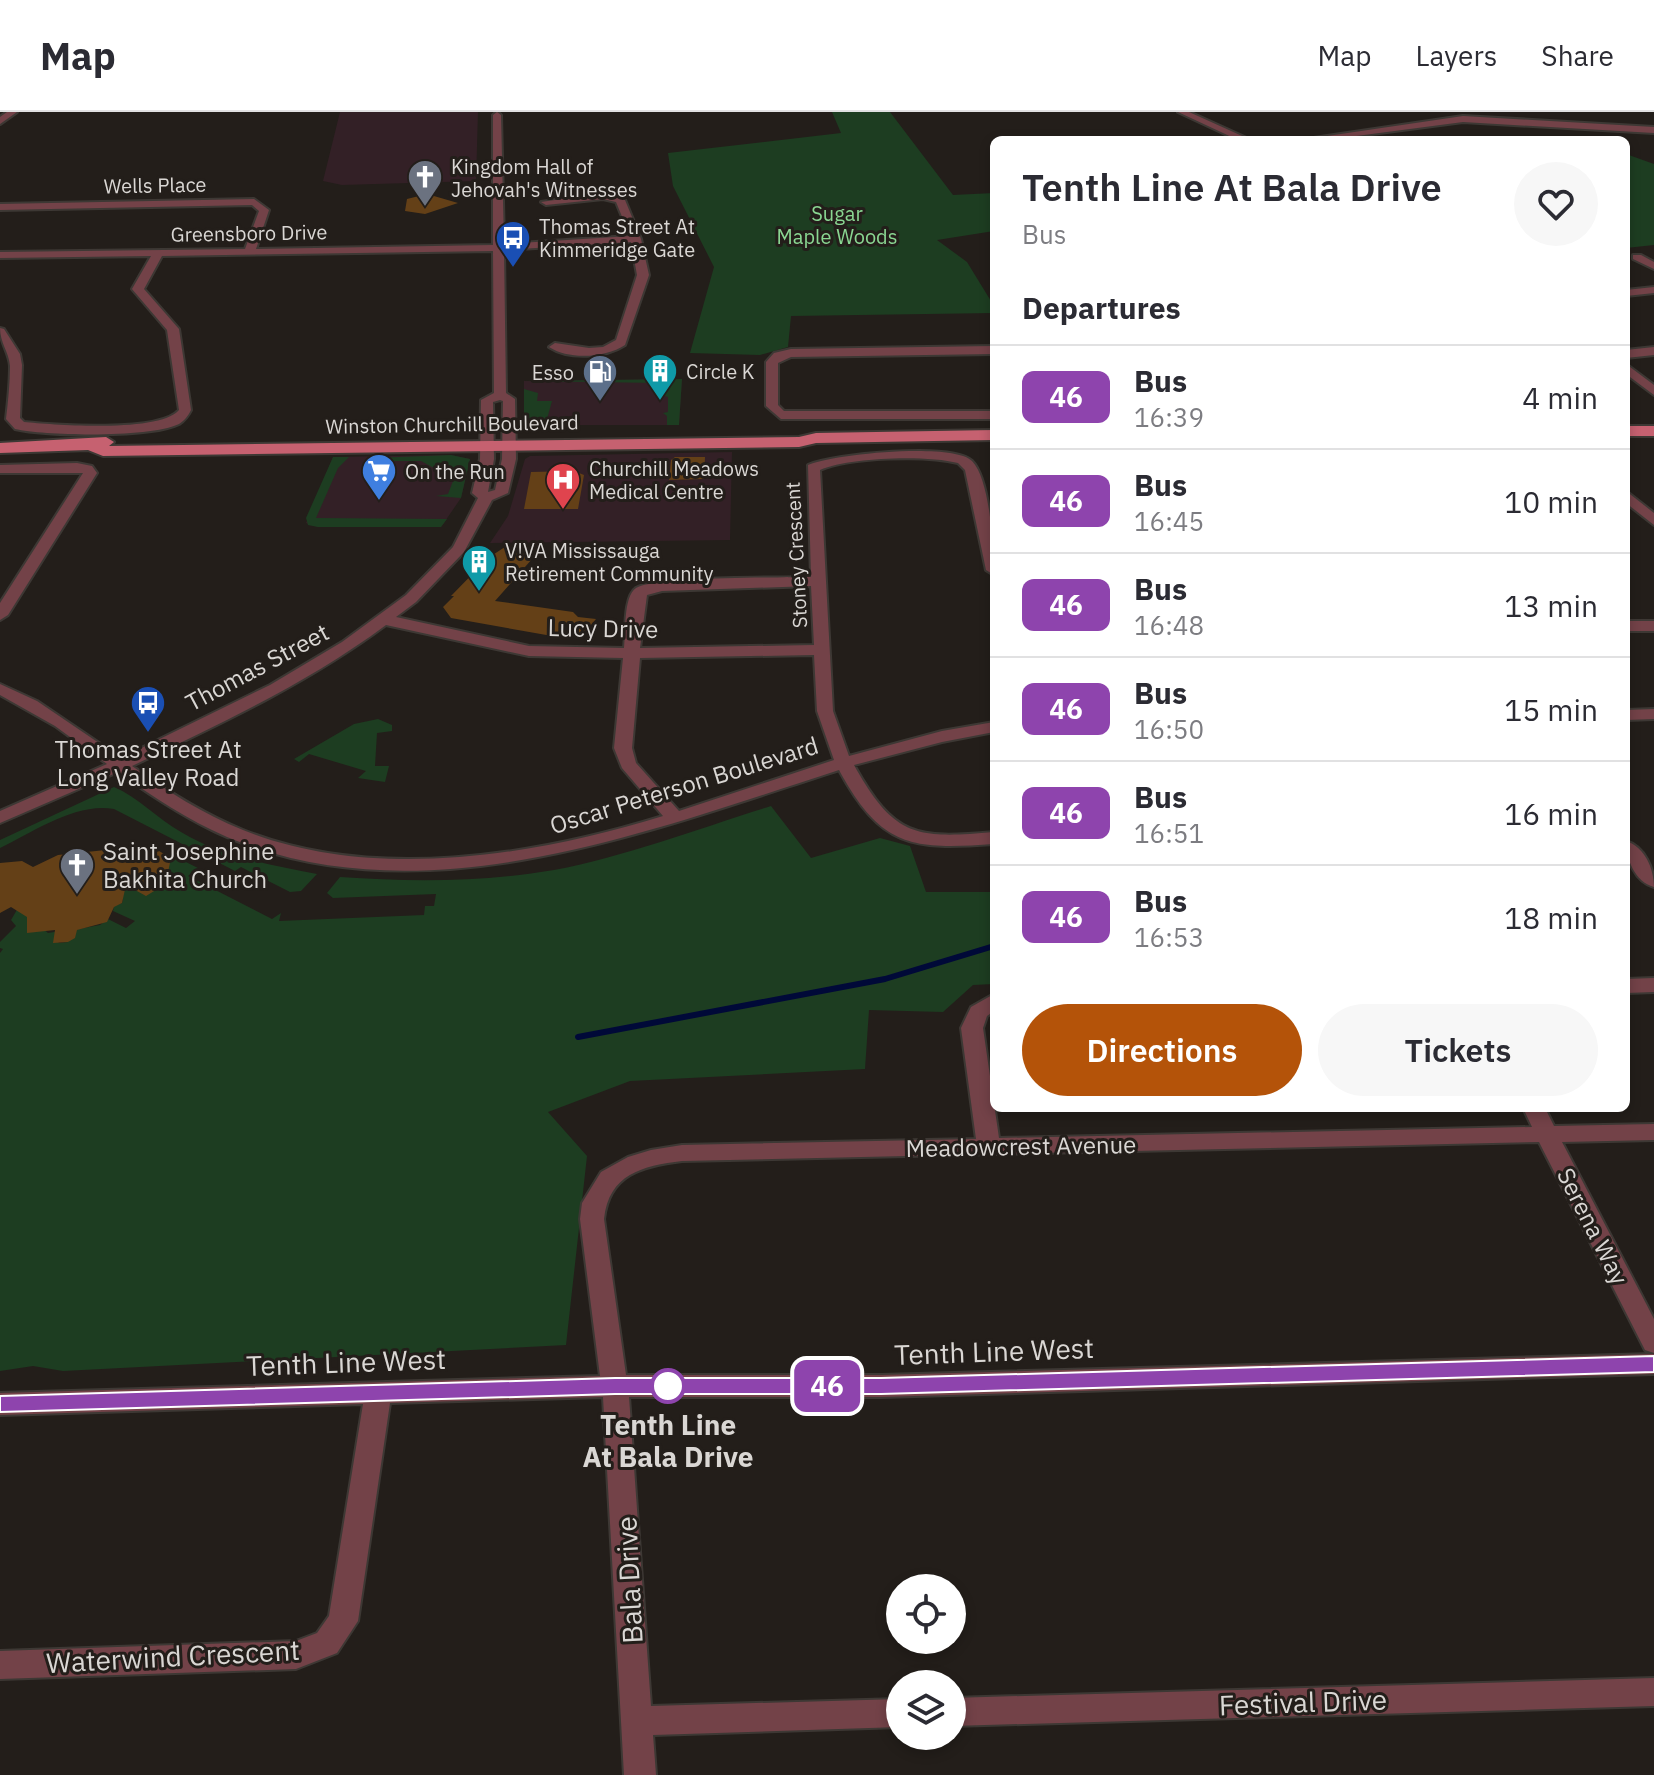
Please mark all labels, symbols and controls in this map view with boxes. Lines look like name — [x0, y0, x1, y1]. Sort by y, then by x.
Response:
text: Map — [40, 31, 116, 80]
text: Map — [1317, 37, 1371, 74]
text: Layers — [1415, 37, 1497, 74]
text: Share — [1541, 37, 1614, 74]
place label: Kingdom Hall of Jehovah's Witnesses — [451, 153, 638, 203]
church icon: Kingdom Hall of Jehovah's Witnesses — [406, 158, 444, 208]
text: Tenth Line At Bala Drive — [1022, 162, 1442, 211]
button: heart — [1514, 162, 1598, 246]
street label: Wells Place — [103, 171, 207, 199]
park label: Sugar Maple Woods — [777, 200, 897, 250]
place label: Thomas Street At Kimmeridge Gate — [539, 213, 695, 263]
text: Bus — [1022, 217, 1066, 251]
street label: Greensboro Drive — [170, 218, 328, 248]
bus stop icon: Thomas Street At Kimmeridge Gate — [494, 219, 532, 269]
text: Departures — [1022, 288, 1181, 327]
building icon: Circle K — [641, 352, 679, 402]
fuel station icon: Esso — [581, 353, 619, 403]
place label: Circle K — [686, 358, 755, 385]
place label: Esso — [532, 359, 574, 386]
text: Bus — [1134, 361, 1187, 400]
text: 46 — [1049, 378, 1083, 415]
text: 4 min — [1522, 378, 1598, 417]
text: 16:39 — [1134, 400, 1204, 434]
street label: Winston Churchill Boulevard — [325, 408, 579, 440]
supermarket icon: On the Run — [360, 452, 398, 502]
place label: Churchill Meadows Medical Centre — [589, 455, 759, 505]
place label: On the Run — [405, 458, 505, 485]
hospital icon: Churchill Meadows Medical Centre — [544, 461, 582, 511]
text: Bus — [1134, 465, 1187, 504]
street label: Stoney Crescent — [779, 481, 813, 629]
text: 46 — [1049, 482, 1083, 519]
text: 10 min — [1504, 482, 1598, 521]
text: 16:45 — [1134, 504, 1204, 538]
place label: V!VA Mississauga Retirement Community — [505, 537, 714, 587]
building icon: V!VA Mississauga Retirement Community — [460, 543, 498, 593]
text: Bus — [1134, 569, 1187, 608]
text: 46 — [1049, 586, 1083, 623]
text: 13 min — [1504, 586, 1598, 625]
text: 16:48 — [1134, 608, 1204, 642]
street label: Lucy Drive — [547, 611, 659, 645]
street label: Thomas Street — [180, 616, 334, 718]
text: Bus — [1134, 673, 1187, 712]
bus stop icon: Thomas Street At Long Valley Road — [129, 684, 167, 734]
text: 46 — [1049, 690, 1083, 727]
text: 15 min — [1504, 690, 1598, 729]
text: 16:50 — [1134, 712, 1204, 746]
street label: Oscar Peterson Boulevard — [546, 729, 822, 841]
place label: Thomas Street At Long Valley Road — [54, 733, 242, 793]
text: Bus — [1134, 777, 1187, 816]
text: 46 — [1049, 794, 1083, 831]
text: 16 min — [1504, 794, 1598, 833]
text: 16:51 — [1134, 816, 1204, 850]
place label: Saint Josephine Bakhita Church — [103, 835, 274, 895]
church icon: Saint Josephine Bakhita Church — [58, 846, 96, 896]
text: Bus — [1134, 881, 1187, 920]
text: 46 — [1049, 898, 1083, 935]
text: 18 min — [1504, 898, 1598, 937]
text: 16:53 — [1134, 920, 1204, 954]
button: Directions — [1022, 1004, 1302, 1096]
button: Tickets — [1318, 1004, 1598, 1096]
street label: Meadowcrest Avenue — [905, 1128, 1137, 1164]
street label: Serena Way — [1550, 1162, 1636, 1290]
street label: Tenth Line West — [893, 1329, 1095, 1373]
street label: Tenth Line West — [245, 1340, 447, 1384]
line badge: 46 — [791, 1360, 863, 1412]
text: 46 — [810, 1367, 844, 1404]
marker: Tenth Line At Bala Drive — [651, 1369, 685, 1403]
place label: Tenth Line At Bala Drive — [582, 1406, 754, 1475]
street label: Bala Drive — [607, 1515, 651, 1645]
map controls — [886, 1574, 966, 1750]
button: locate — [886, 1574, 966, 1654]
street label: Waterwind Crescent — [45, 1631, 301, 1681]
button: layers — [886, 1670, 966, 1750]
street label: Festival Drive — [1218, 1681, 1388, 1723]

